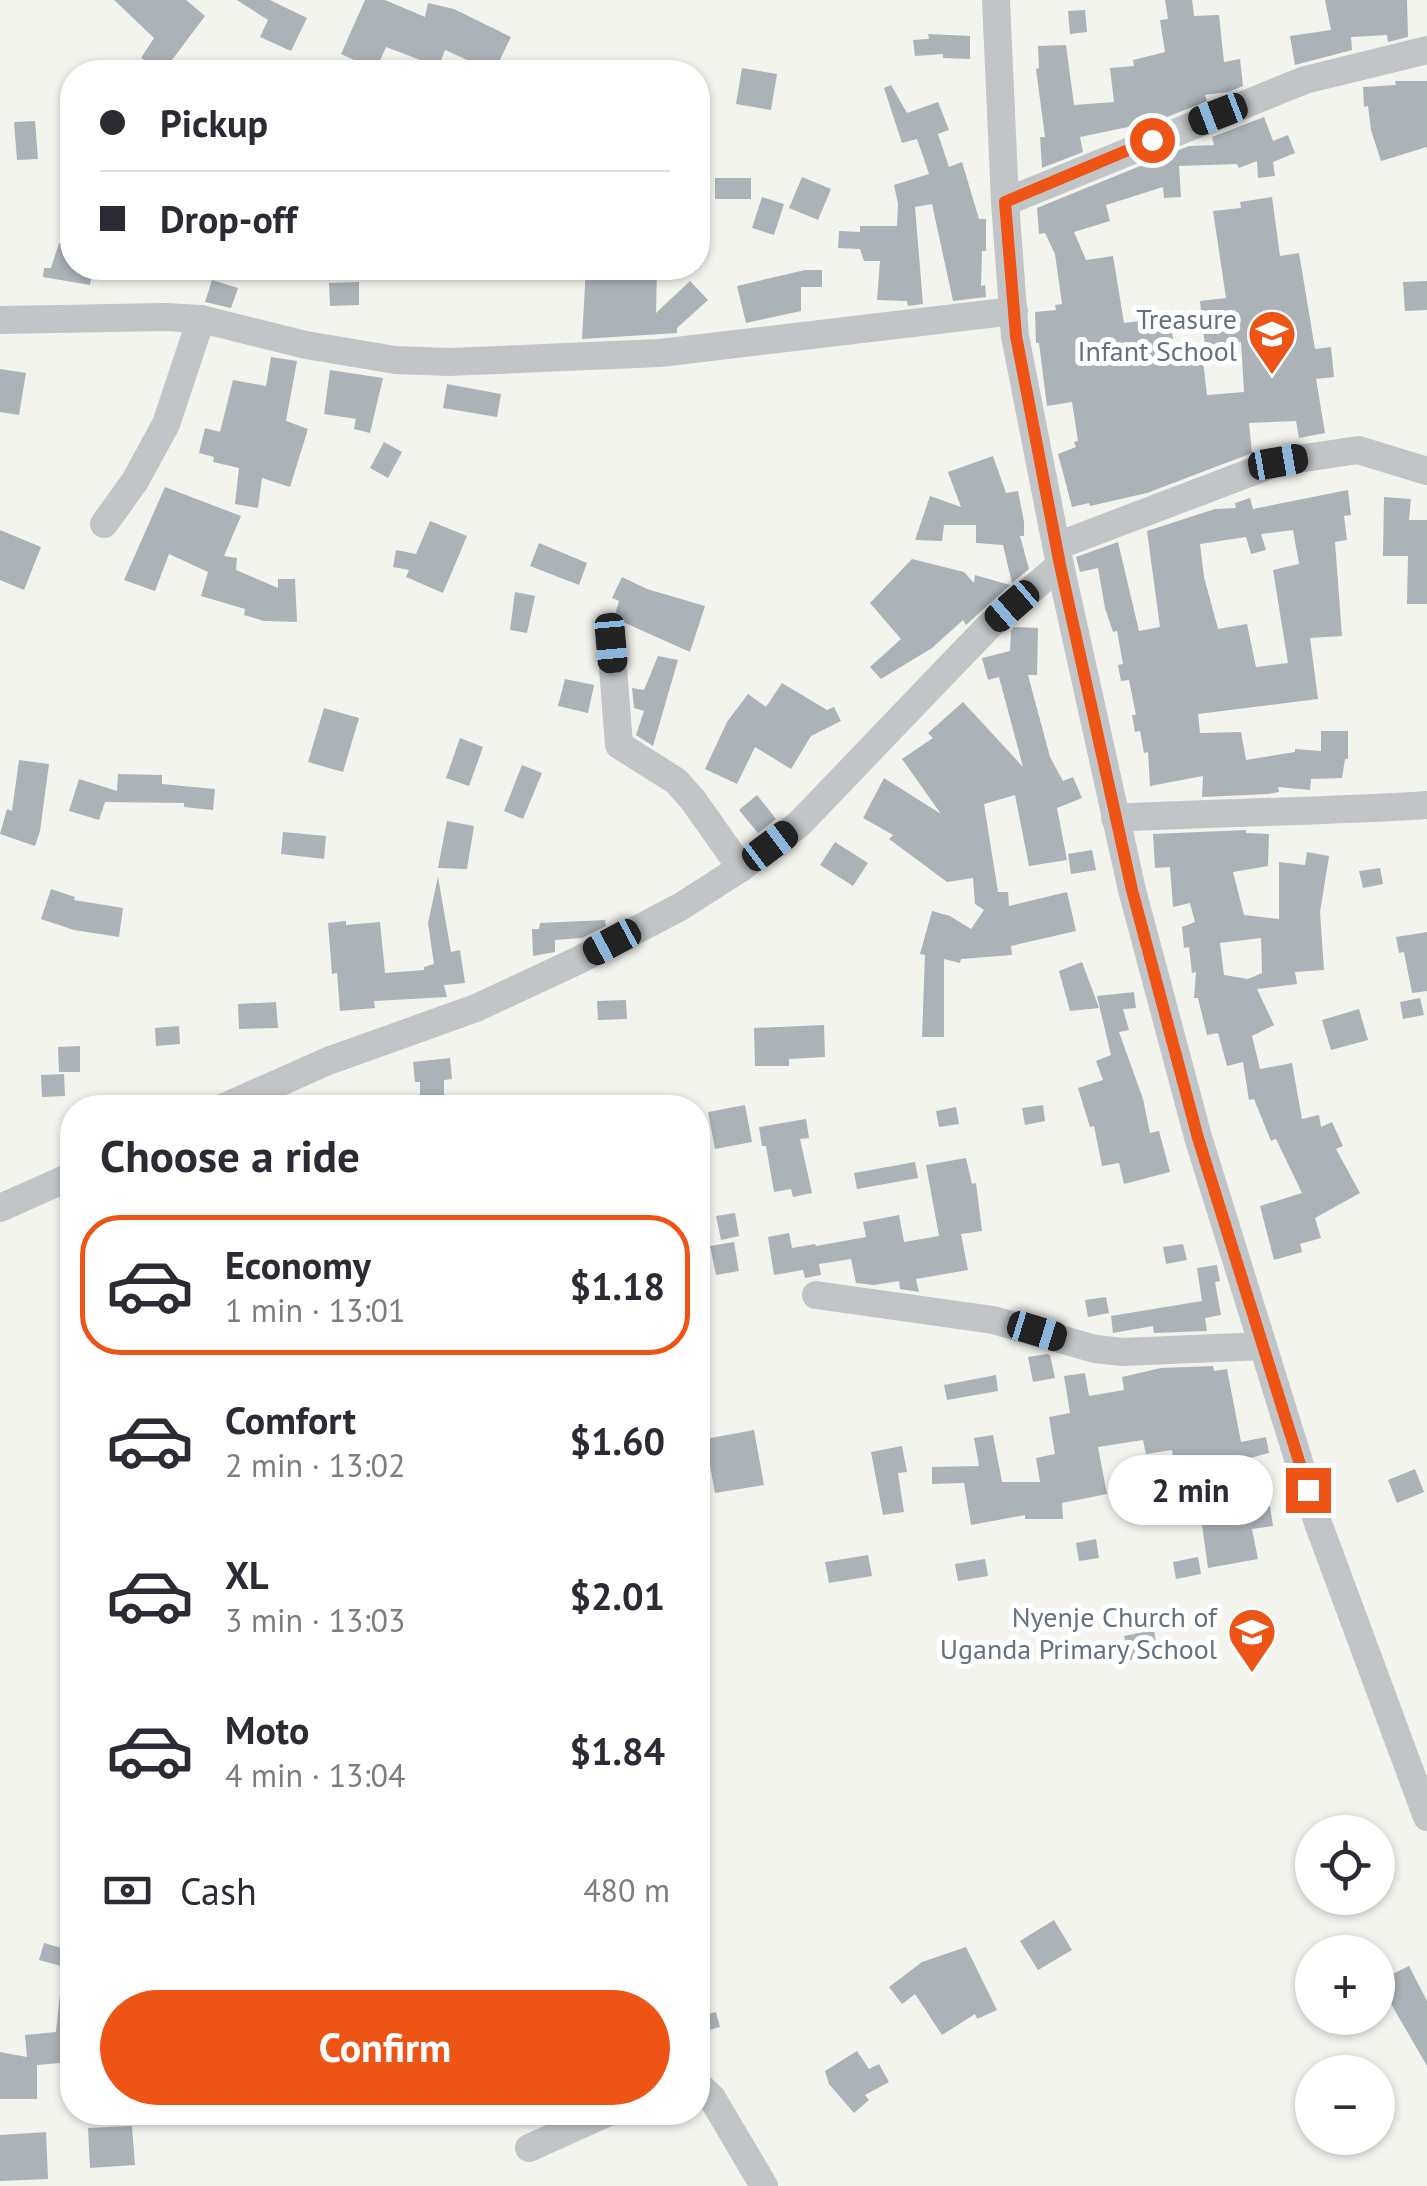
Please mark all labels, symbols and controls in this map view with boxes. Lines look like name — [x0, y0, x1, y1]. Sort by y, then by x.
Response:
car — [1185, 89, 1251, 139]
text: Pickup — [160, 98, 268, 147]
route start — [1130, 118, 1175, 163]
text: Drop-off — [160, 194, 297, 243]
place label: Treasure Infant School — [1077, 300, 1237, 369]
school or university icon: Treasure Infant School — [1246, 308, 1298, 376]
car — [1246, 442, 1310, 482]
car — [980, 575, 1044, 637]
car — [593, 612, 629, 674]
car — [737, 816, 803, 876]
car — [578, 915, 646, 969]
text: Choose a ride — [100, 1126, 360, 1184]
icon: car — [105, 1240, 195, 1330]
text: Economy — [225, 1240, 371, 1289]
text: $1.18 — [569, 1261, 665, 1310]
text: 1 min · 13:01 — [225, 1289, 405, 1331]
car — [1004, 1308, 1070, 1354]
icon: car — [105, 1395, 195, 1485]
text: Comfort — [225, 1395, 356, 1444]
text: $1.60 — [569, 1416, 665, 1465]
text: 2 min · 13:02 — [225, 1444, 405, 1486]
callout: 2 min — [1108, 1455, 1273, 1525]
route end — [1286, 1468, 1331, 1513]
text: 2 min — [1151, 1469, 1230, 1511]
icon: car — [105, 1550, 195, 1640]
text: XL — [225, 1550, 269, 1599]
text: $2.01 — [569, 1571, 665, 1620]
place label: Nyenje Church of Uganda Primary School — [940, 1598, 1218, 1667]
text: 3 min · 13:03 — [225, 1599, 405, 1641]
school or university icon: Nyenje Church of Uganda Primary School — [1226, 1606, 1278, 1674]
icon: car — [105, 1705, 195, 1795]
text: Moto — [225, 1705, 309, 1754]
text: $1.84 — [569, 1726, 665, 1775]
text: 4 min · 13:04 — [225, 1754, 405, 1796]
map controls — [1295, 1815, 1395, 2155]
button: locate — [1295, 1815, 1395, 1915]
icon: cash — [100, 1863, 155, 1918]
text: Cash — [180, 1866, 257, 1915]
text: 480 m — [583, 1869, 670, 1911]
button: + — [1295, 1935, 1395, 2035]
button: Confirm — [100, 1990, 670, 2105]
button: − — [1295, 2055, 1395, 2155]

